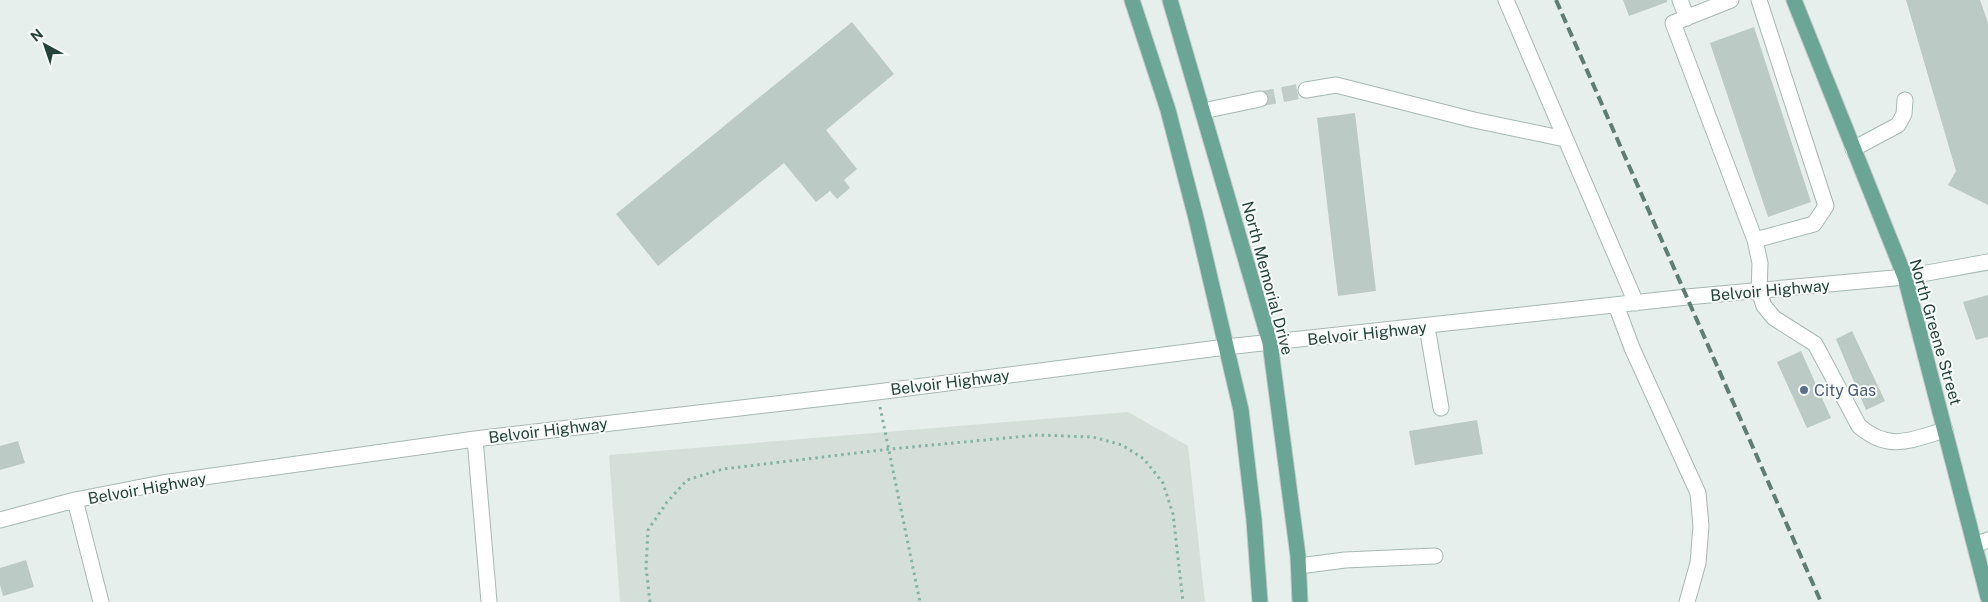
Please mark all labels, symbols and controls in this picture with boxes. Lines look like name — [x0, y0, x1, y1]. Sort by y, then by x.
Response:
north arrow — [20, 20, 70, 70]
text: N — [27, 25, 46, 45]
street label: North Memorial Drive — [1238, 199, 1297, 357]
street label: North Greene Street — [1906, 257, 1965, 407]
street label: Belvoir Highway — [1709, 276, 1831, 305]
street label: Belvoir Highway — [1306, 318, 1428, 349]
street label: Belvoir Highway — [889, 366, 1011, 399]
place label: City Gas — [1814, 381, 1876, 400]
marker: City Gas — [1798, 384, 1810, 396]
street label: Belvoir Highway — [487, 414, 609, 447]
street label: Belvoir Highway — [86, 469, 208, 508]

